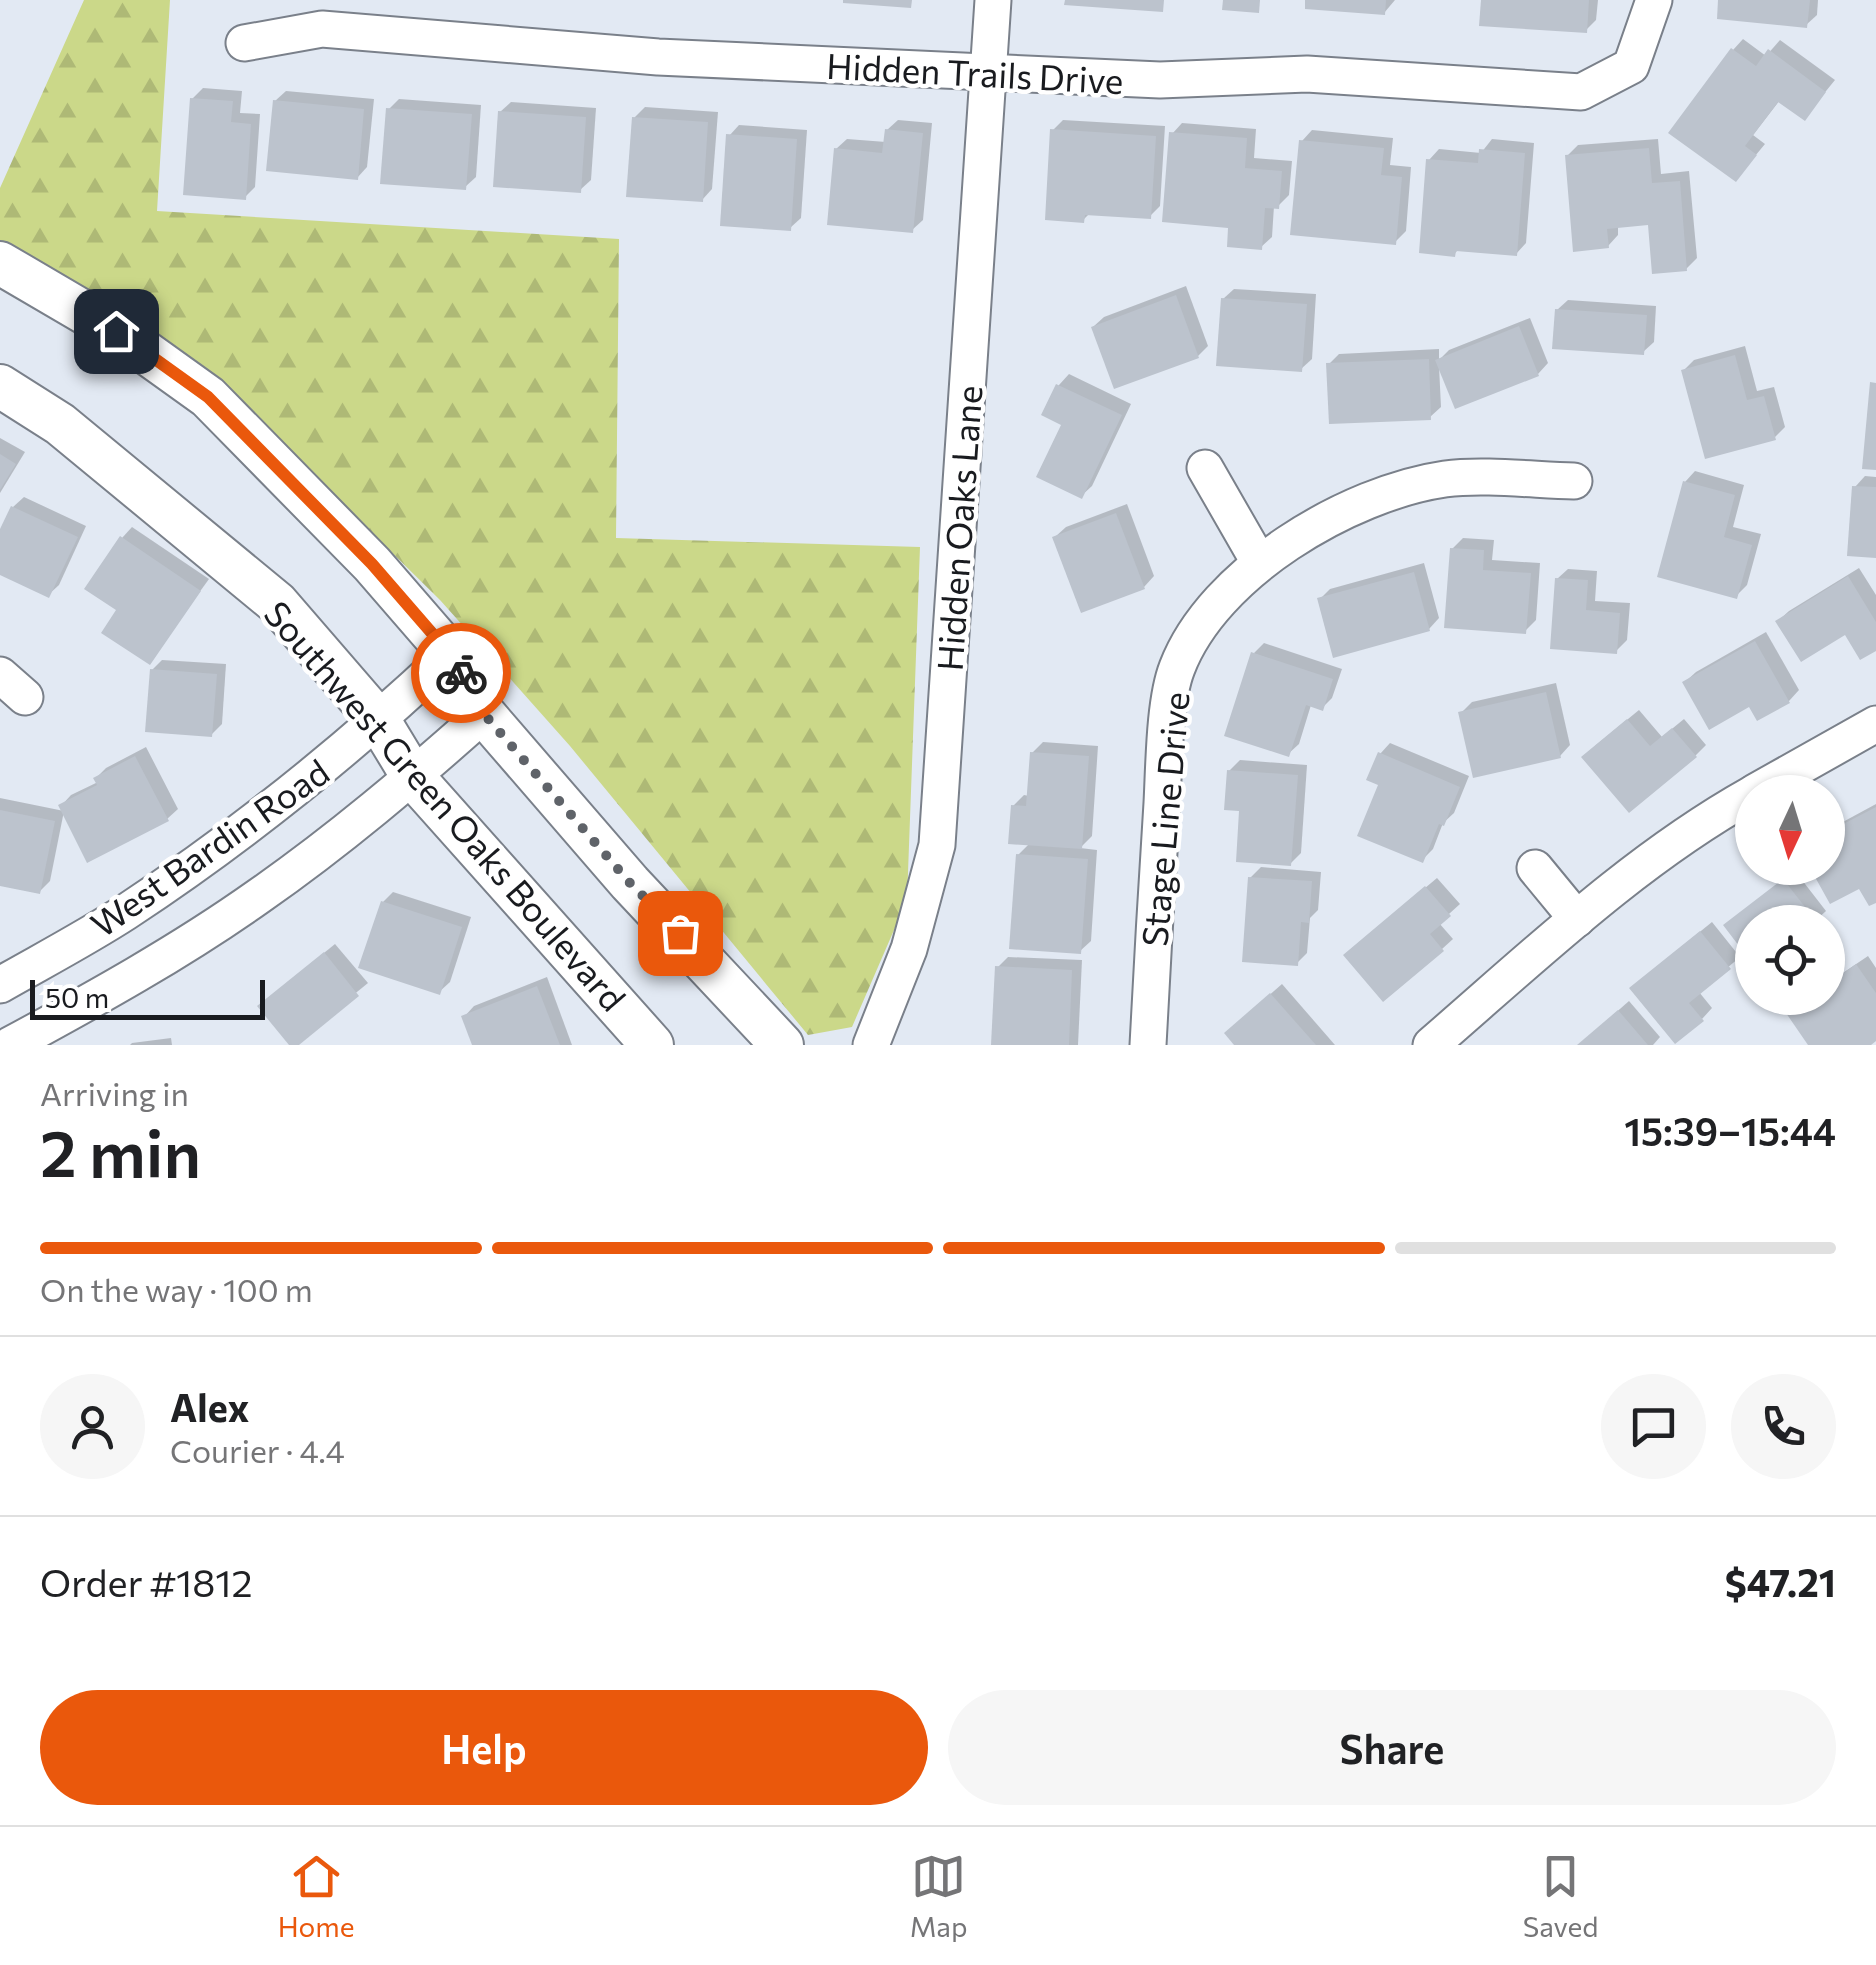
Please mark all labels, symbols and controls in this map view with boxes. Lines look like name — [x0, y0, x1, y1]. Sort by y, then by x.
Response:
street label: Hidden Trails Drive — [825, 43, 1125, 101]
pin — [74, 289, 159, 374]
icon: home — [89, 304, 144, 359]
street label: Hidden Oaks Lane — [927, 384, 989, 672]
street label: Southwest Green Oaks Boulevard — [256, 591, 636, 1019]
courier — [411, 623, 511, 723]
icon: bike — [434, 646, 489, 701]
street label: Stage Line Drive — [1131, 690, 1197, 948]
street label: West Bardin Road — [82, 749, 336, 945]
north arrow — [1735, 775, 1845, 885]
map controls — [1735, 775, 1845, 1015]
pin — [638, 891, 723, 976]
button: locate — [1735, 905, 1845, 1015]
icon: bag — [653, 906, 708, 961]
scale bar — [30, 975, 265, 1020]
text: 50 m — [45, 980, 109, 1014]
text: Arriving in — [40, 1073, 189, 1113]
text: 15:39–15:44 — [1624, 1107, 1836, 1154]
text: 2 min — [40, 1111, 201, 1190]
text: On the way · 100 m — [40, 1269, 313, 1309]
button: person — [40, 1374, 145, 1479]
button: chat — [1601, 1374, 1706, 1479]
button: phone — [1731, 1374, 1836, 1479]
text: Alex — [170, 1383, 249, 1430]
text: Courier · 4.4 — [170, 1430, 345, 1470]
text: Order #1812 — [40, 1558, 253, 1605]
text: $47.21 — [1725, 1558, 1836, 1605]
button: Help — [40, 1690, 928, 1805]
button: Share — [948, 1690, 1836, 1805]
tab: Home — [278, 1849, 355, 1943]
tab: Map — [910, 1849, 968, 1943]
tab: Saved — [1523, 1849, 1598, 1943]

